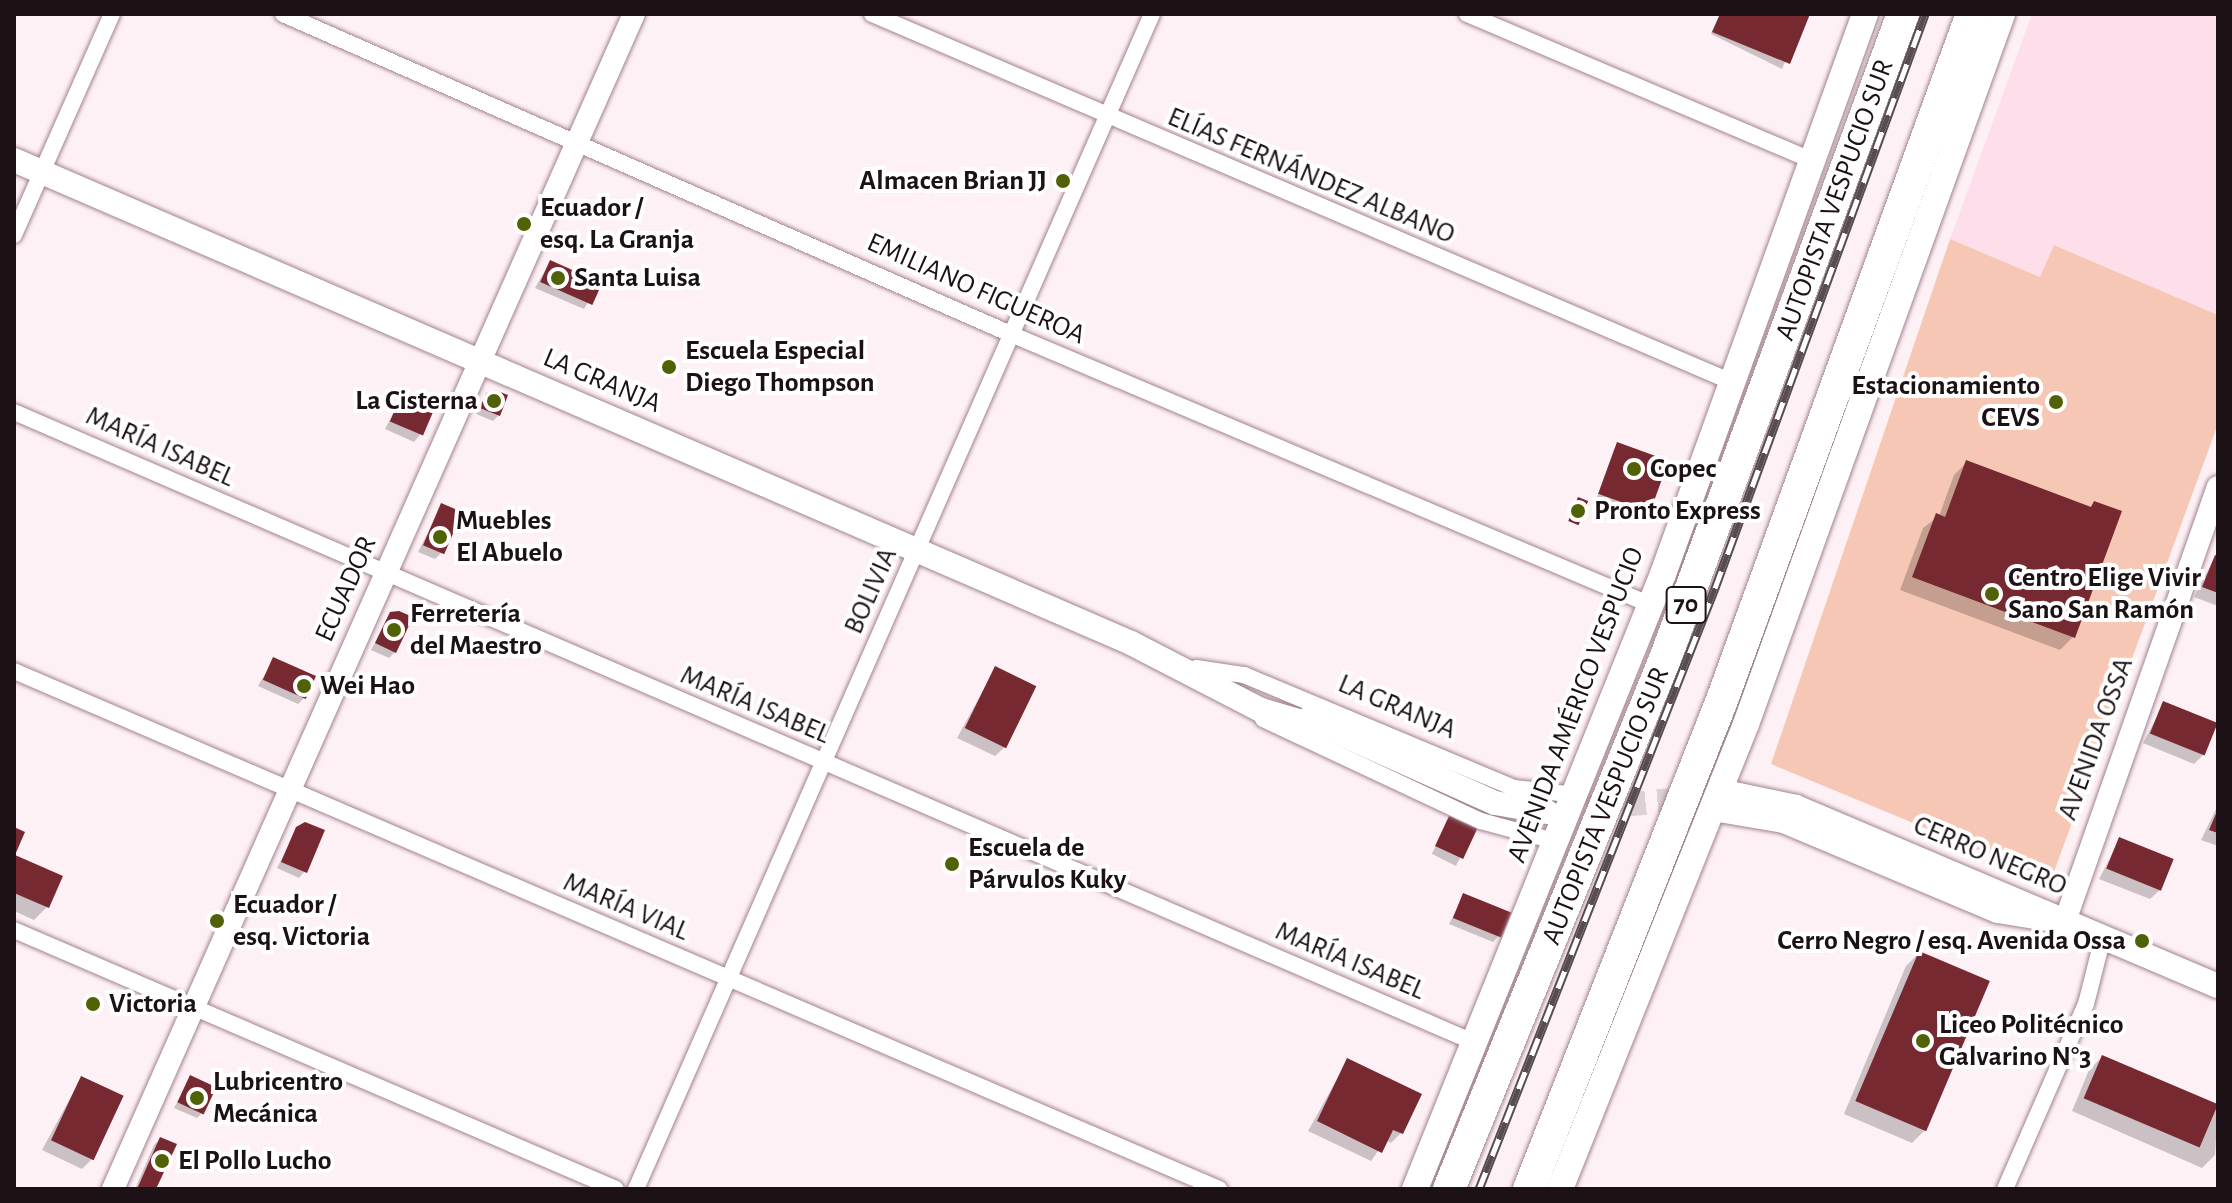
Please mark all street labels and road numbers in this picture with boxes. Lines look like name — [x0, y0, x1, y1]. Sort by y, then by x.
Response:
street label: AUTOPISTA VESPUCIO SUR — [1769, 55, 1901, 345]
street label: ELÍAS FERNÁNDEZ ALBANO — [1162, 100, 1460, 252]
street label: EMILIANO FIGUEROA — [862, 226, 1090, 352]
street label: LA GRANJA — [538, 341, 666, 421]
street label: MARÍA ISABEL — [80, 399, 240, 495]
street label: ECUADOR — [308, 531, 384, 647]
street label: BOLIVIA — [837, 543, 905, 639]
street label: AVENIDA AMÉRICO VESPUCIO — [1500, 543, 1652, 867]
road number: 70 — [1664, 583, 1708, 627]
street label: AVENIDA OSSA — [2051, 653, 2141, 825]
street label: MARÍA ISABEL — [675, 658, 835, 752]
street label: AUTOPISTA VESPUCIO SUR — [1535, 662, 1677, 950]
street label: LA GRANJA — [1333, 667, 1461, 747]
street label: CERRO NEGRO — [1908, 809, 2072, 903]
street label: MARÍA VIAL — [558, 866, 694, 948]
street label: MARÍA ISABEL — [1270, 914, 1430, 1008]

